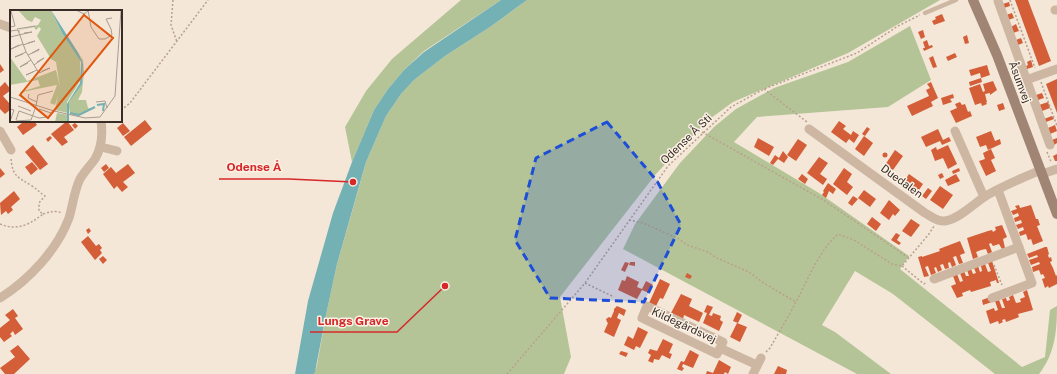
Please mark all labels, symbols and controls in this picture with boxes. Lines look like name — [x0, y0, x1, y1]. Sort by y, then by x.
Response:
inset map — [10, 10, 122, 122]
street label: Åsumvej — [1007, 59, 1034, 105]
street label: Odense Å Sti — [657, 111, 714, 166]
callout: Odense Å — [219, 155, 289, 179]
text: Odense Å — [227, 160, 282, 174]
street label: Duedalen — [879, 162, 925, 200]
street label: Kildegårdsvej — [650, 305, 718, 345]
callout: Lungs Grave — [310, 308, 397, 332]
text: Lungs Grave — [317, 314, 389, 328]

